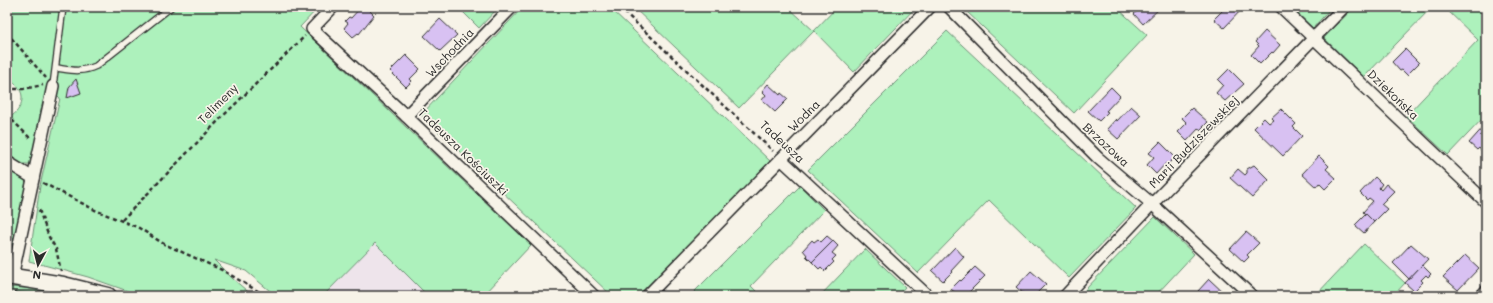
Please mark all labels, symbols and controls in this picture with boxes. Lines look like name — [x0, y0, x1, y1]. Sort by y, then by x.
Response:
street label: Wschodnia — [422, 24, 477, 80]
street label: Dziekońska — [1364, 66, 1423, 123]
street label: Telimeny — [194, 80, 241, 127]
street label: Marii Budziszewskiej — [1145, 92, 1242, 191]
street label: Wodna — [784, 96, 823, 135]
street label: Tadeusza Kościuszki — [415, 104, 512, 199]
street label: Tadeusza — [757, 116, 809, 166]
street label: Brzozowa — [1080, 119, 1133, 170]
north arrow — [18, 245, 58, 285]
text: N — [32, 267, 42, 283]

